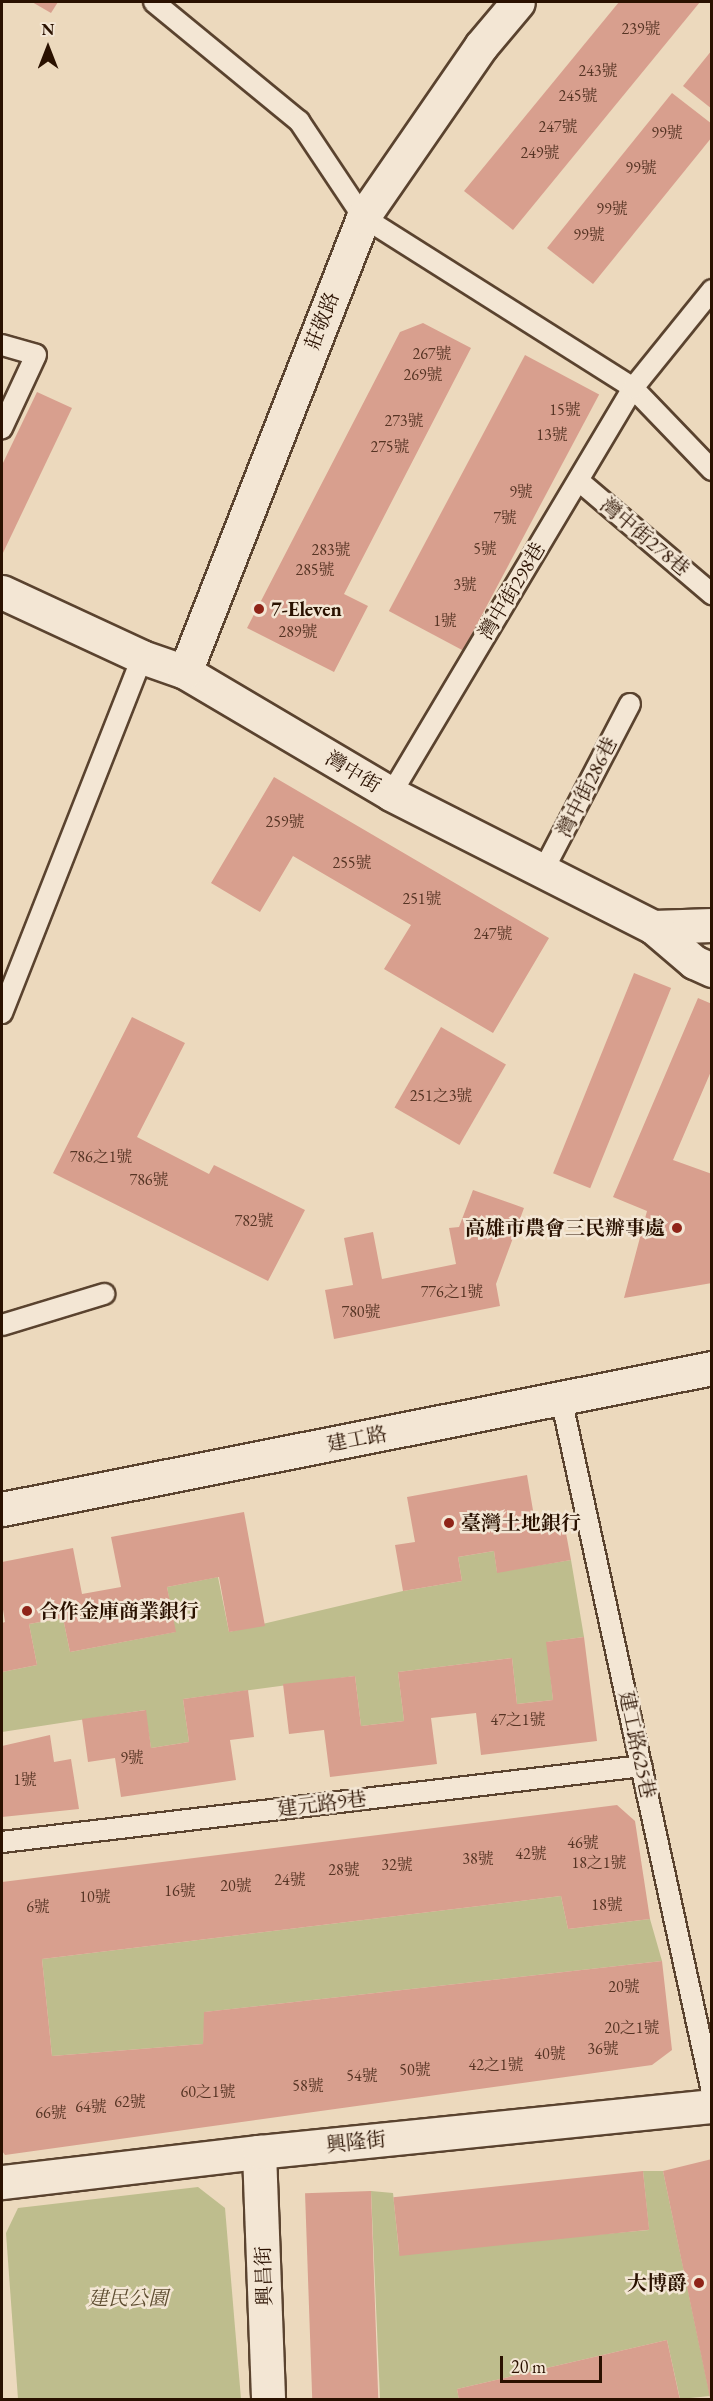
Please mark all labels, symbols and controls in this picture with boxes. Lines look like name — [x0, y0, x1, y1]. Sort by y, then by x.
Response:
north arrow — [18, 18, 78, 78]
text: N — [42, 19, 54, 40]
house number: 239號 — [621, 19, 661, 39]
house number: 243號 — [578, 61, 618, 81]
house number: 245號 — [558, 86, 598, 106]
house number: 247號 — [538, 117, 578, 137]
house number: 99號 — [651, 123, 683, 143]
house number: 249號 — [520, 143, 560, 163]
house number: 99號 — [625, 158, 657, 178]
house number: 99號 — [596, 199, 628, 219]
house number: 99號 — [573, 225, 605, 245]
street label: 莊敬路 — [300, 289, 344, 353]
house number: 267號 — [412, 344, 452, 364]
house number: 269號 — [403, 365, 443, 385]
house number: 15號 — [549, 400, 581, 420]
house number: 273號 — [384, 411, 424, 431]
house number: 13號 — [536, 425, 568, 445]
house number: 275號 — [370, 437, 410, 457]
house number: 9號 — [509, 482, 533, 502]
street label: 灣中街278巷 — [596, 493, 694, 581]
house number: 7號 — [493, 508, 517, 528]
street label: 灣中街298巷 — [474, 538, 550, 644]
house number: 5號 — [473, 539, 497, 559]
house number: 283號 — [311, 540, 351, 560]
house number: 285號 — [295, 560, 335, 580]
house number: 3號 — [453, 575, 477, 595]
place label: 7-Eleven — [271, 597, 342, 621]
marker: 7-Eleven — [252, 602, 266, 616]
house number: 1號 — [433, 611, 457, 631]
house number: 289號 — [278, 622, 318, 642]
street label: 灣中街286巷 — [552, 733, 622, 841]
street label: 灣中街 — [321, 746, 385, 798]
house number: 259號 — [265, 812, 305, 832]
house number: 255號 — [332, 853, 372, 873]
house number: 251號 — [402, 889, 442, 909]
house number: 247號 — [473, 924, 513, 944]
house number: 251之3號 — [410, 1086, 472, 1106]
house number: 786之1號 — [70, 1147, 132, 1167]
house number: 786號 — [129, 1170, 169, 1190]
house number: 782號 — [234, 1211, 274, 1231]
place label: 高雄市農會三民辦事處 — [465, 1216, 665, 1240]
marker: 高雄市農會三民辦事處 — [670, 1221, 684, 1235]
house number: 776之1號 — [421, 1282, 483, 1302]
house number: 780號 — [341, 1302, 381, 1322]
street label: 建工路 — [325, 1421, 389, 1457]
place label: 臺灣土地銀行 — [461, 1511, 581, 1535]
marker: 臺灣土地銀行 — [442, 1516, 456, 1530]
place label: 合作金庫商業銀行 — [39, 1599, 199, 1623]
marker: 合作金庫商業銀行 — [20, 1604, 34, 1618]
street label: 建工路625巷 — [614, 1689, 660, 1801]
house number: 47之1號 — [490, 1710, 546, 1730]
house number: 9號 — [120, 1748, 144, 1768]
house number: 1號 — [13, 1770, 37, 1790]
street label: 建元路9巷 — [276, 1787, 368, 1821]
house number: 46號 — [567, 1833, 599, 1853]
house number: 42號 — [515, 1844, 547, 1864]
house number: 38號 — [462, 1849, 494, 1869]
house number: 18之1號 — [571, 1853, 627, 1873]
house number: 32號 — [381, 1855, 413, 1875]
house number: 28號 — [328, 1860, 360, 1880]
house number: 24號 — [274, 1870, 306, 1890]
house number: 20號 — [220, 1876, 252, 1896]
house number: 16號 — [164, 1881, 196, 1901]
house number: 10號 — [79, 1887, 111, 1907]
house number: 18號 — [591, 1895, 623, 1915]
house number: 6號 — [26, 1897, 50, 1917]
house number: 20號 — [608, 1977, 640, 1997]
house number: 20之1號 — [604, 2018, 660, 2038]
house number: 36號 — [587, 2039, 619, 2059]
house number: 40號 — [534, 2044, 566, 2064]
house number: 42之1號 — [468, 2055, 524, 2075]
house number: 50號 — [399, 2060, 431, 2080]
house number: 54號 — [346, 2066, 378, 2086]
house number: 58號 — [292, 2076, 324, 2096]
house number: 60之1號 — [180, 2082, 236, 2102]
house number: 62號 — [114, 2092, 146, 2112]
house number: 64號 — [75, 2097, 107, 2117]
house number: 66號 — [35, 2103, 67, 2123]
street label: 興隆街 — [325, 2127, 387, 2157]
street label: 興昌街 — [251, 2246, 277, 2306]
place label: 大博爵 — [627, 2271, 687, 2295]
marker: 大博爵 — [692, 2276, 706, 2290]
park label: 建民公園 — [88, 2286, 168, 2310]
scale bar — [503, 2344, 605, 2382]
text: 20 m — [511, 2355, 546, 2378]

